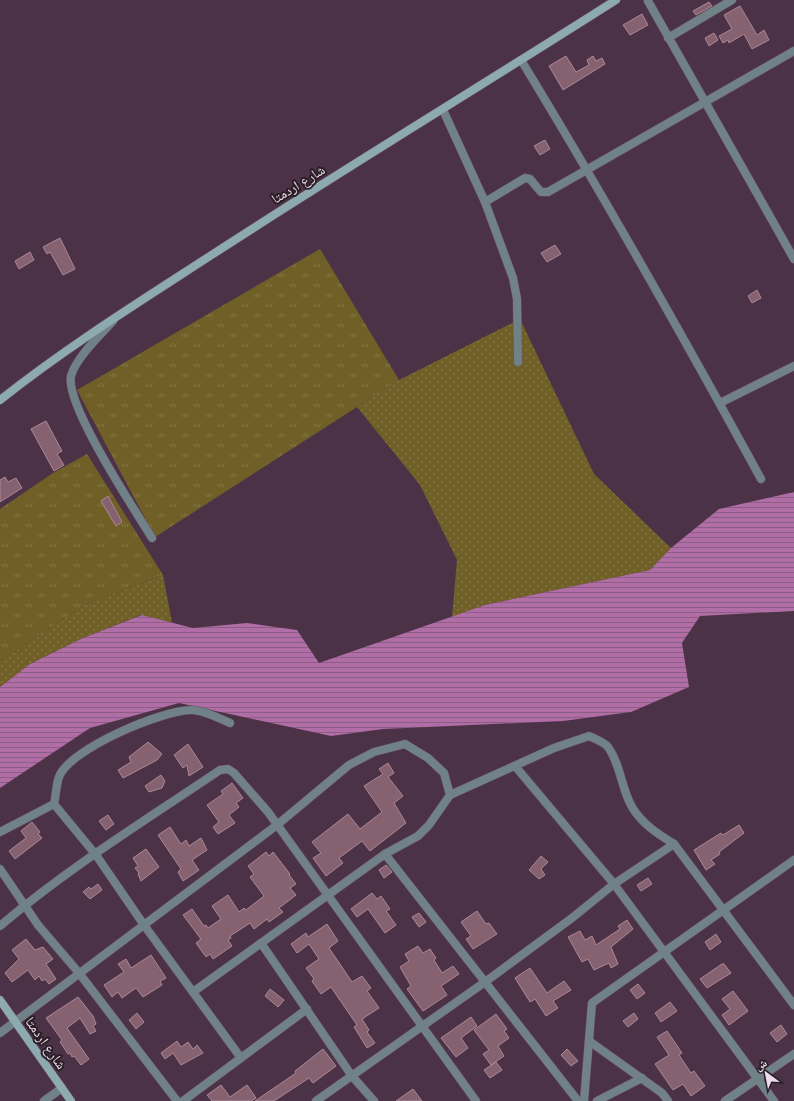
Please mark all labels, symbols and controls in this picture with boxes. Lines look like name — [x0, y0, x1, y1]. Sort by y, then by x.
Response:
street label: شارع اردمتا — [268, 160, 329, 208]
street label: شارع اردمتا — [21, 1013, 71, 1073]
north arrow — [746, 1053, 786, 1093]
text: ش — [752, 1055, 770, 1074]

